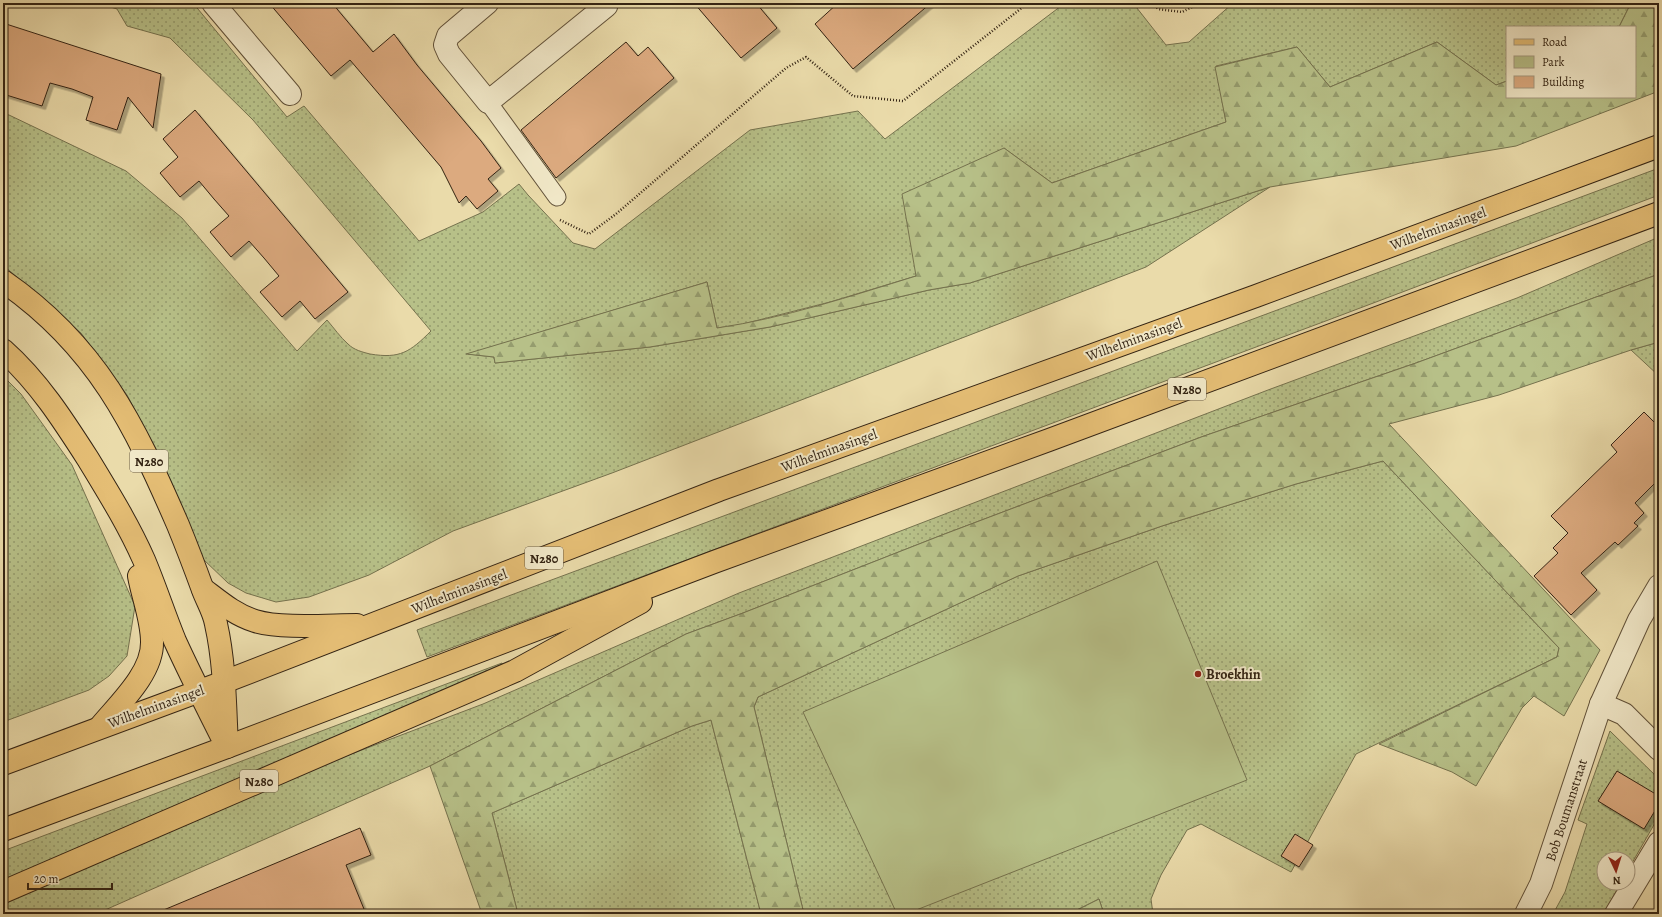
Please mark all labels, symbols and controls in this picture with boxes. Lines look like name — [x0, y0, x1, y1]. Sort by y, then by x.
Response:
legend — [1506, 26, 1636, 98]
text: Road — [1542, 34, 1568, 50]
text: Park — [1542, 54, 1565, 70]
text: Building — [1542, 74, 1584, 90]
street label: Wilhelminasingel — [1387, 202, 1489, 255]
street label: Wilhelminasingel — [1083, 313, 1185, 366]
road number: N280 — [1168, 378, 1206, 400]
street label: Wilhelminasingel — [778, 424, 880, 477]
road number: N280 — [130, 450, 168, 472]
road number: N280 — [525, 547, 563, 569]
street label: Wilhelminasingel — [408, 564, 510, 619]
place label: Broekhin — [1206, 665, 1261, 684]
marker: Broekhin — [1193, 669, 1203, 679]
street label: Wilhelminasingel — [105, 680, 207, 733]
street label: Bob Boumanstraat — [1541, 756, 1592, 864]
road number: N280 — [240, 770, 278, 792]
north arrow — [1596, 851, 1636, 891]
scale bar — [28, 865, 112, 891]
text: 20 m — [34, 871, 58, 887]
text: N — [1612, 873, 1621, 888]

